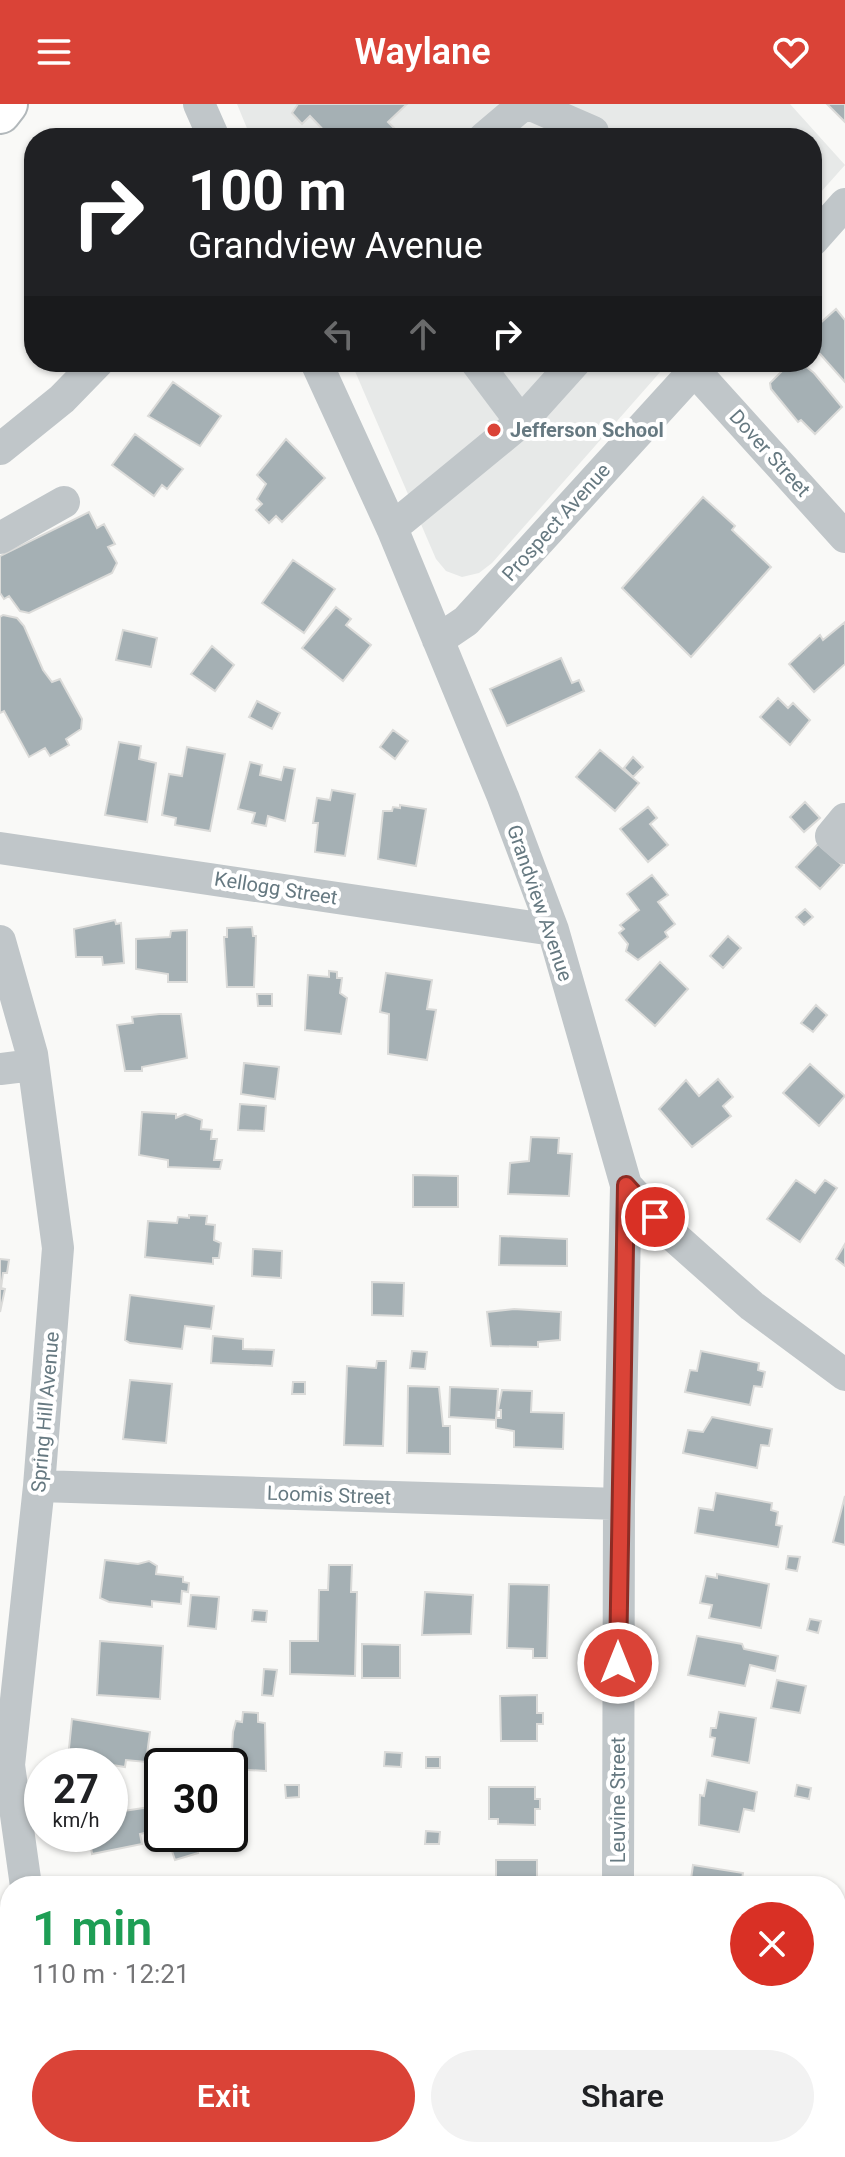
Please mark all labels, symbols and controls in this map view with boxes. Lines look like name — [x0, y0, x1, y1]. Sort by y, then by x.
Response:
icon: menu — [32, 30, 76, 74]
icon: heart — [769, 30, 813, 74]
text: Waylane — [354, 31, 491, 73]
text: 100 m — [188, 158, 347, 224]
icon: right — [56, 160, 160, 264]
text: Grandview Avenue — [188, 225, 483, 267]
icon: left — [317, 312, 361, 356]
icon: ahead — [401, 312, 445, 356]
icon: right — [485, 312, 529, 356]
street label: Dover Street — [725, 404, 815, 502]
place label: Jefferson School — [510, 418, 664, 442]
marker: Jefferson School — [485, 421, 503, 439]
street label: Prospect Avenue — [497, 458, 615, 586]
street label: Grandview Avenue — [502, 822, 578, 984]
street label: Kellogg Street — [213, 866, 339, 910]
pin — [621, 1183, 689, 1251]
icon: arrive — [633, 1195, 677, 1239]
street label: Spring Hill Avenue — [26, 1331, 64, 1493]
street label: Loomis Street — [267, 1481, 391, 1509]
position arrow — [576, 1621, 660, 1705]
street label: Leuvine Street — [606, 1737, 630, 1863]
speed limit sign: 30 — [144, 1748, 248, 1852]
text: 27 — [53, 1766, 99, 1813]
text: km/h — [53, 1808, 99, 1832]
text: 1 min — [32, 1900, 152, 1957]
button: close — [730, 1902, 814, 1986]
text: 110 m · 12:21 — [32, 1959, 190, 1989]
button: Exit — [32, 2050, 415, 2142]
button: Share — [431, 2050, 814, 2142]

